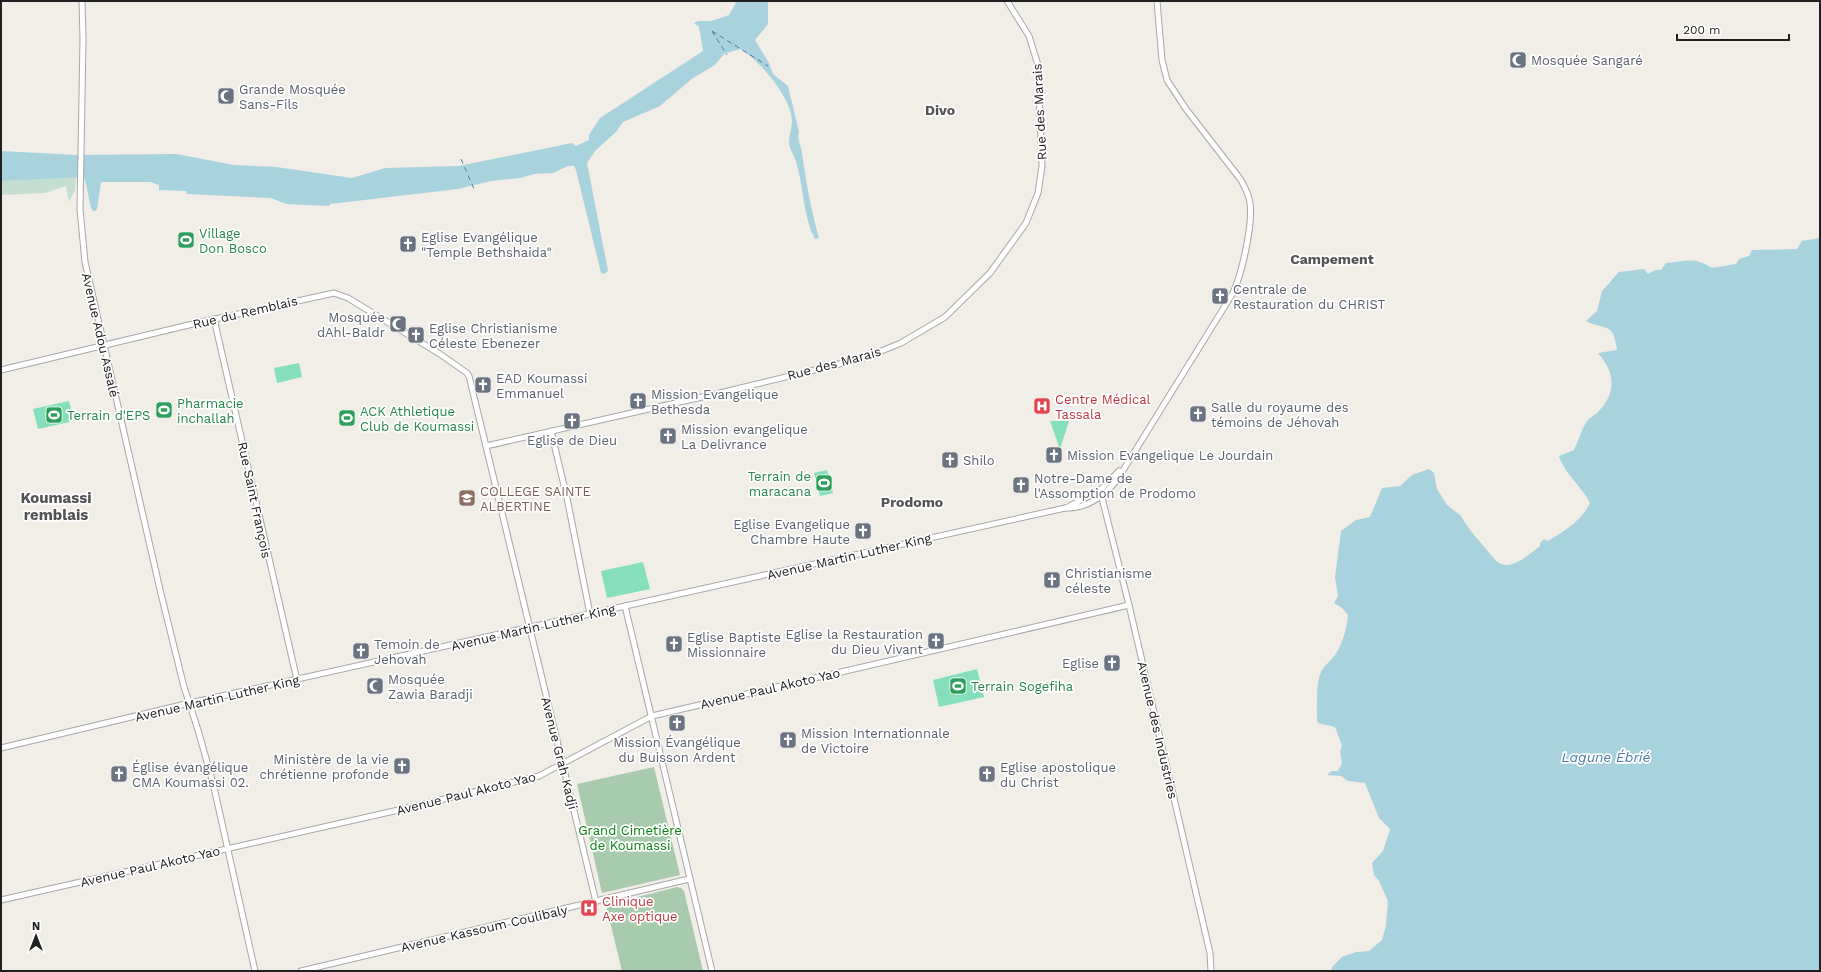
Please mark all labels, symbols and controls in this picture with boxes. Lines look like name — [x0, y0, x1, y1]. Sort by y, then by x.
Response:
scale bar — [1677, 16, 1789, 42]
text: 200 m — [1683, 23, 1720, 37]
mosque icon: Mosquée Sangaré — [1508, 50, 1528, 70]
place label: Mosquée Sangaré — [1531, 53, 1643, 68]
street label: Rue des Marais — [1029, 63, 1050, 161]
place label: Grande Mosquée Sans-Fils — [239, 82, 346, 112]
mosque icon: Grande Mosquée Sans-Fils — [216, 86, 236, 106]
district label: Divo — [925, 102, 955, 118]
place label: Village Don Bosco — [199, 226, 267, 256]
sports icon: Village Don Bosco — [176, 230, 196, 250]
place label: Eglise Evangélique "Temple Bethshaida" — [421, 230, 552, 260]
church icon: Eglise Evangélique "Temple Bethshaida" — [398, 234, 418, 254]
district label: Campement — [1290, 251, 1374, 267]
street label: Avenue Adou Assalé — [79, 271, 122, 399]
place label: Centrale de Restauration du CHRIST — [1233, 282, 1386, 312]
church icon: Centrale de Restauration du CHRIST — [1210, 286, 1230, 306]
street label: Rue du Remblais — [191, 293, 299, 332]
place label: Mosquée dAhl-Baldr — [317, 310, 385, 340]
mosque icon: Mosquée dAhl-Baldr — [388, 314, 408, 334]
place label: Eglise Christianisme Céleste Ebenezer — [429, 321, 558, 351]
church icon: Eglise Christianisme Céleste Ebenezer — [406, 325, 426, 345]
street label: Rue des Marais — [786, 344, 883, 383]
place label: EAD Koumassi Emmanuel — [496, 371, 587, 401]
church icon: EAD Koumassi Emmanuel — [473, 375, 493, 395]
place label: Mission Evangelique Bethesda — [651, 387, 778, 417]
church icon: Mission Evangelique Bethesda — [628, 391, 648, 411]
place label: Centre Médical Tassala — [1055, 392, 1151, 422]
place label: Pharmacie inchallah — [177, 396, 244, 426]
hospital icon: Centre Médical Tassala — [1032, 396, 1052, 416]
sports icon: Pharmacie inchallah — [154, 400, 174, 420]
place label: Salle du royaume des témoins de Jéhovah — [1211, 400, 1349, 430]
place label: ACK Athletique Club de Koumassi — [360, 404, 474, 434]
church icon: Salle du royaume des témoins de Jéhovah — [1188, 404, 1208, 424]
sports icon: Terrain d'EPS — [44, 405, 64, 425]
place label: Terrain d'EPS — [67, 408, 150, 423]
sports icon: ACK Athletique Club de Koumassi — [337, 408, 357, 428]
church icon: Eglise de Dieu — [562, 411, 582, 431]
place label: Mission evangelique La Delivrance — [681, 422, 808, 452]
church icon: Mission evangelique La Delivrance — [658, 426, 678, 446]
place label: Eglise de Dieu — [527, 433, 617, 448]
street label: Rue Saint François — [235, 441, 274, 560]
church icon: Mission Evangelique Le Jourdain — [1044, 445, 1064, 465]
place label: Mission Evangelique Le Jourdain — [1067, 448, 1273, 463]
church icon: Shilo — [940, 450, 960, 470]
place label: Shilo — [963, 453, 995, 468]
place label: Terrain de maracana — [748, 469, 812, 499]
place label: Notre-Dame de l'Assomption de Prodomo — [1034, 471, 1196, 501]
sports icon: Terrain de maracana — [814, 473, 834, 493]
church icon: Notre-Dame de l'Assomption de Prodomo — [1011, 475, 1031, 495]
place label: COLLEGE SAINTE ALBERTINE — [480, 484, 591, 514]
school or university icon: COLLEGE SAINTE ALBERTINE — [457, 488, 477, 508]
district label: Koumassi remblais — [20, 489, 92, 524]
district label: Prodomo — [881, 494, 943, 510]
place label: Eglise Evangelique Chambre Haute — [733, 517, 850, 547]
church icon: Eglise Evangelique Chambre Haute — [853, 521, 873, 541]
street label: Avenue Martin Luther King — [766, 530, 933, 583]
place label: Christianisme céleste — [1065, 566, 1152, 596]
church icon: Christianisme céleste — [1042, 570, 1062, 590]
street label: Avenue Martin Luther King — [450, 601, 617, 654]
place label: Eglise la Restauration du Dieu Vivant — [786, 627, 924, 657]
place label: Eglise Baptiste Missionnaire — [687, 630, 781, 660]
church icon: Eglise la Restauration du Dieu Vivant — [926, 631, 946, 651]
church icon: Eglise Baptiste Missionnaire — [664, 634, 684, 654]
place label: Temoin de Jehovah — [374, 637, 440, 667]
church icon: Temoin de Jehovah — [351, 641, 371, 661]
church icon: Eglise — [1102, 653, 1122, 673]
place label: Eglise — [1062, 656, 1099, 671]
street label: Avenue des Industries — [1134, 660, 1181, 801]
street label: Avenue Paul Akoto Yao — [699, 665, 842, 712]
street label: Avenue Martin Luther King — [134, 672, 301, 725]
place label: Mosquée Zawia Baradji — [388, 672, 473, 702]
mosque icon: Mosquée Zawia Baradji — [365, 676, 385, 696]
sports icon: Terrain Sogefiha — [948, 676, 968, 696]
place label: Terrain Sogefiha — [971, 679, 1074, 694]
street label: Avenue Grah Kadji — [538, 695, 581, 811]
church icon: Mission Évangélique du Buisson Ardent — [667, 713, 687, 733]
place label: Mission Internationnale de Victoire — [801, 726, 950, 756]
church icon: Mission Internationnale de Victoire — [778, 730, 798, 750]
place label: Mission Évangélique du Buisson Ardent — [613, 734, 741, 765]
water label: Lagune Ébrié — [1562, 749, 1650, 765]
place label: Ministère de la vie chrétienne profonde — [259, 752, 389, 782]
church icon: Ministère de la vie chrétienne profonde — [392, 756, 412, 776]
place label: Église évangélique CMA Koumassi 02. — [132, 759, 249, 790]
place label: Eglise apostolique du Christ — [1000, 760, 1116, 790]
church icon: Église évangélique CMA Koumassi 02. — [109, 764, 129, 784]
church icon: Eglise apostolique du Christ — [977, 764, 997, 784]
street label: Avenue Paul Akoto Yao — [395, 769, 538, 818]
park label: Grand Cimetière de Koumassi — [578, 823, 682, 853]
street label: Avenue Paul Akoto Yao — [79, 843, 222, 890]
place label: Clinique Axe optique — [602, 894, 678, 924]
hospital icon: Clinique Axe optique — [579, 898, 599, 918]
street label: Avenue Kassoum Coulibaly — [399, 902, 569, 955]
north arrow — [16, 916, 56, 956]
text: N — [32, 920, 40, 933]

